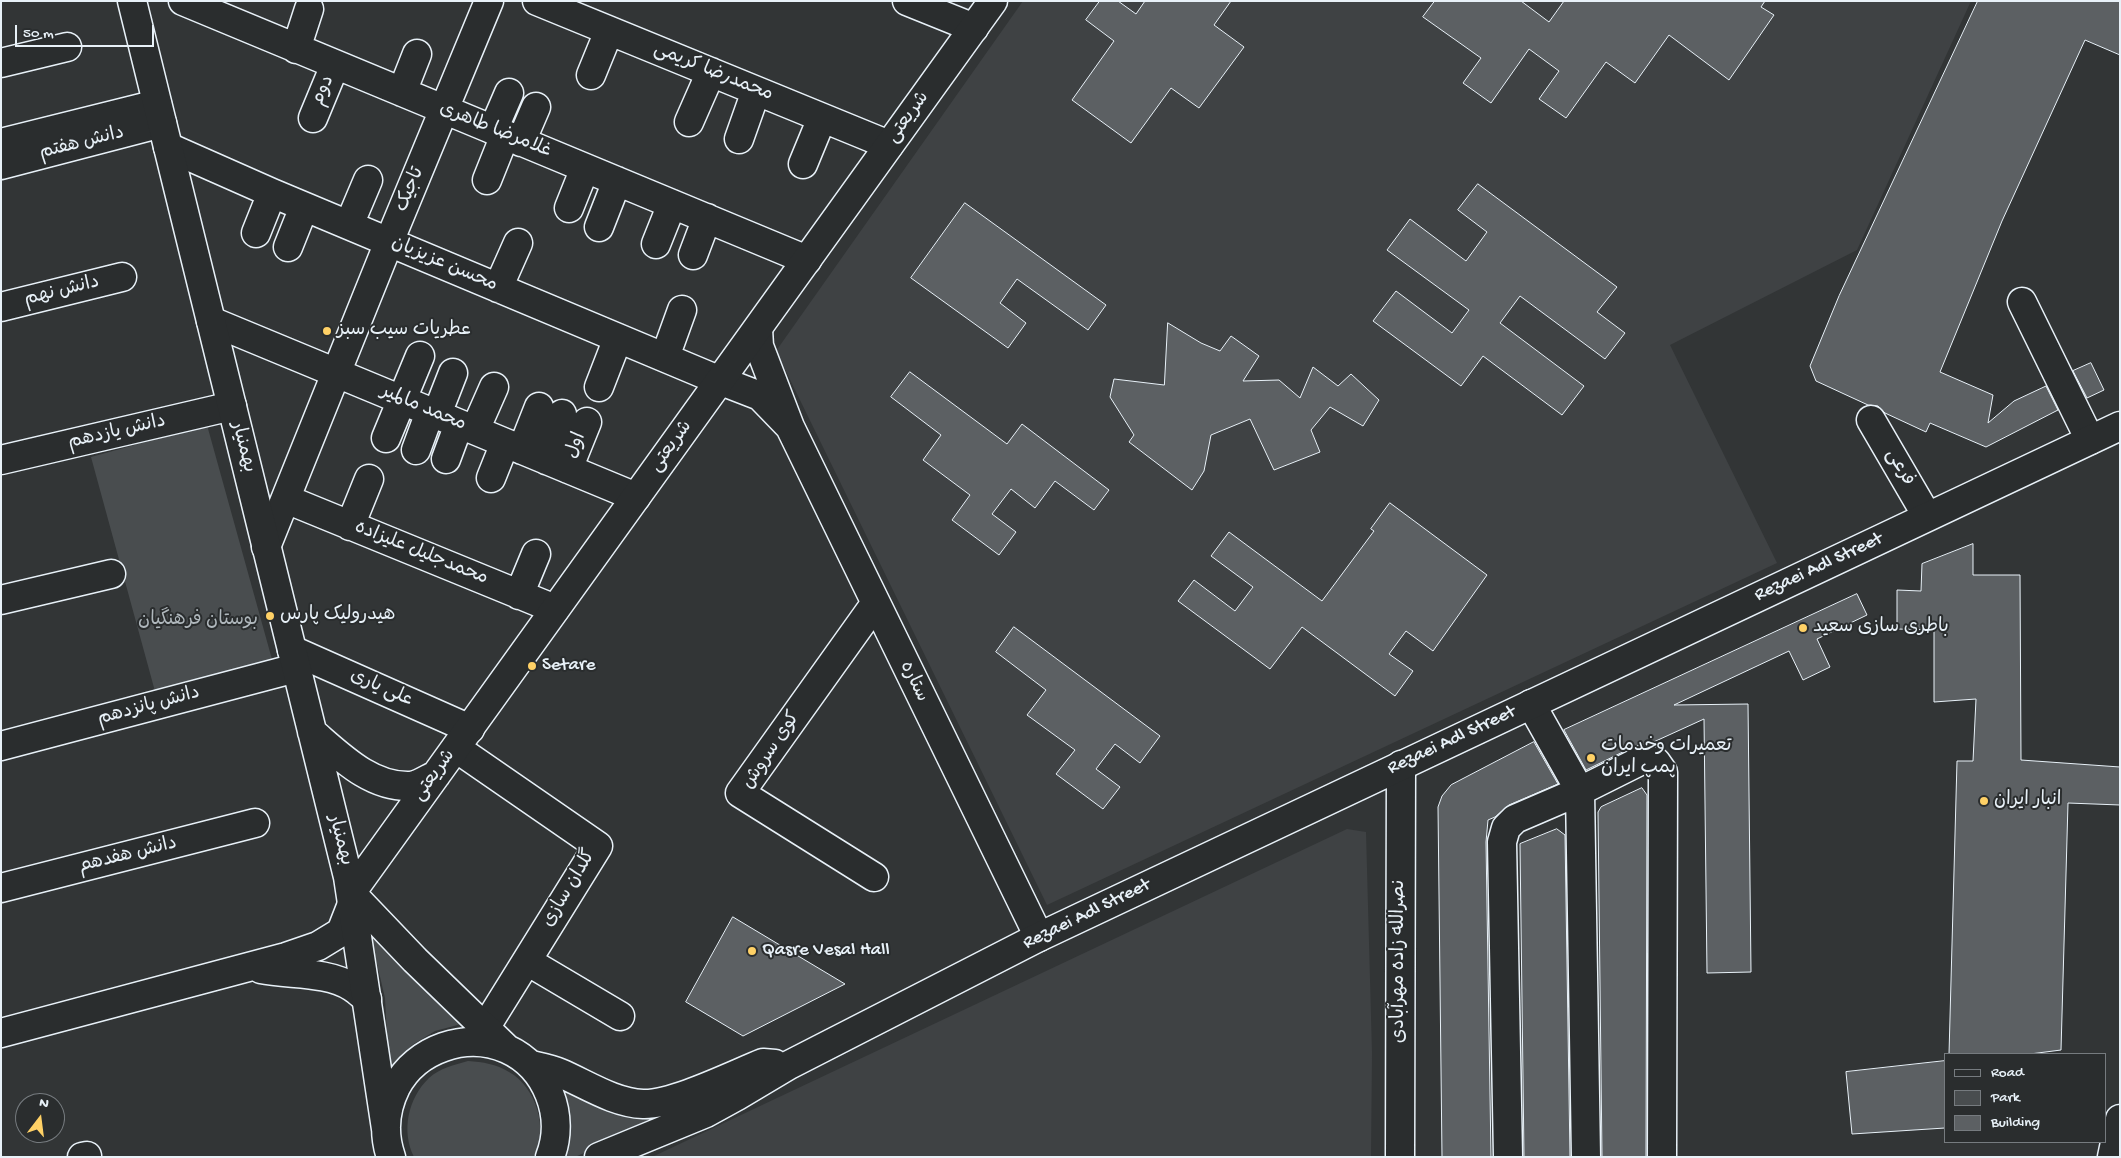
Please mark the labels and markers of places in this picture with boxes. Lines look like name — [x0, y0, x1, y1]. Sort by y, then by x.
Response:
place label: عطریات سیب سبز — [337, 320, 471, 342]
marker: عطریات سیب سبز — [321, 325, 333, 337]
place label: هیدرولیک پارس — [280, 605, 396, 627]
marker: هیدرولیک پارس — [264, 610, 276, 622]
place label: باطری سازی سعید — [1813, 617, 1949, 639]
marker: باطری سازی سعید — [1797, 622, 1809, 634]
place label: Setare — [542, 655, 595, 677]
marker: Setare — [526, 660, 538, 672]
place label: تعمیرات وخدمات پمپ ایران — [1601, 736, 1732, 780]
marker: تعمیرات وخدمات پمپ ایران — [1585, 752, 1597, 764]
place label: انبار ایران — [1994, 790, 2061, 812]
marker: انبار ایران — [1978, 795, 1990, 807]
place label: Qasre Vesal Hall — [762, 940, 890, 962]
marker: Qasre Vesal Hall — [746, 945, 758, 957]

